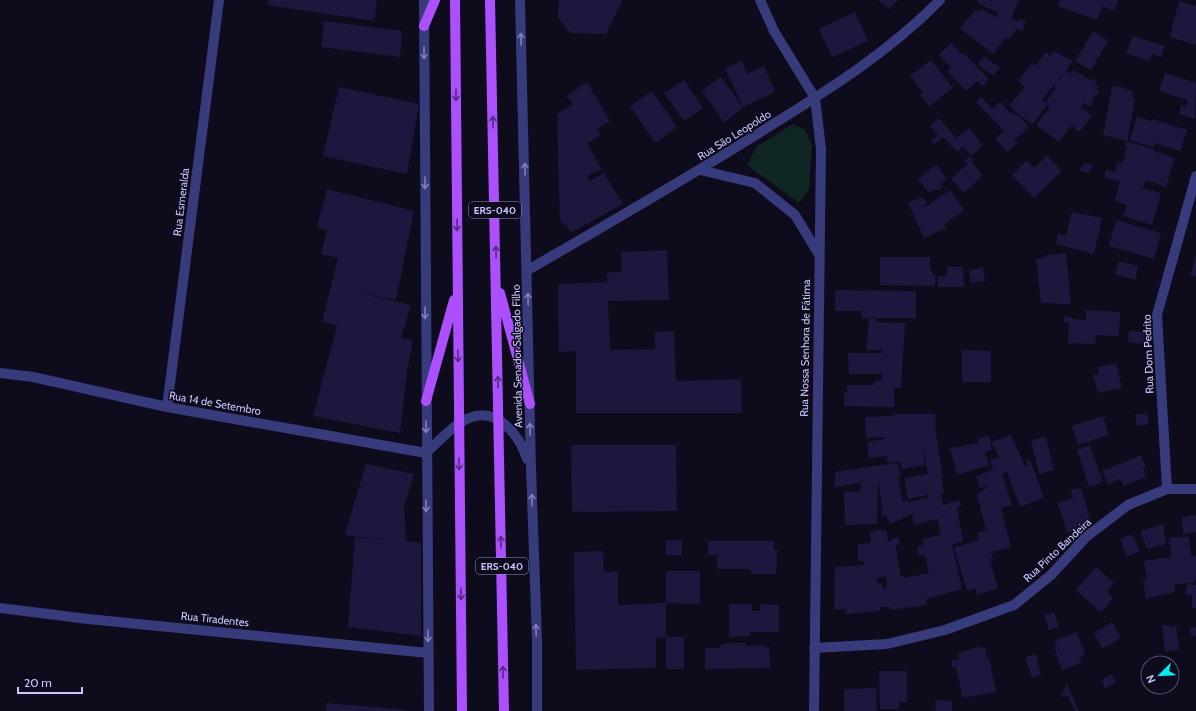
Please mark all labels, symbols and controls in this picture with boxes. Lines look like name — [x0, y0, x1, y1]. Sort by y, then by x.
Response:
one-way arrow — [517, 33, 525, 46]
one-way arrow — [420, 46, 428, 59]
one-way arrow — [452, 88, 460, 101]
street label: Rua São Leopoldo — [695, 107, 773, 163]
one-way arrow — [489, 116, 496, 129]
one-way arrow — [521, 163, 529, 176]
street label: Rua Esmeralda — [170, 166, 192, 237]
one-way arrow — [421, 176, 429, 189]
road number: ERS-040 — [469, 202, 521, 218]
one-way arrow — [453, 218, 461, 231]
one-way arrow — [492, 246, 499, 259]
street label: Rua Nossa Senhora de Fátima — [797, 278, 813, 417]
street label: Avenida Senador Salgado Filho — [509, 284, 525, 428]
one-way arrow — [524, 293, 532, 306]
one-way arrow — [421, 306, 429, 319]
street label: Rua Dom Pedrito — [1140, 314, 1156, 394]
one-way arrow — [454, 349, 462, 362]
one-way arrow — [494, 376, 502, 389]
street label: Rua 14 de Setembro — [168, 388, 262, 418]
one-way arrow — [422, 420, 430, 433]
one-way arrow — [526, 423, 534, 436]
one-way arrow — [455, 457, 463, 470]
one-way arrow — [528, 494, 535, 507]
one-way arrow — [423, 499, 430, 512]
street label: Rua Pinto Bandeira — [1020, 515, 1094, 585]
one-way arrow — [497, 536, 505, 549]
road number: ERS-040 — [476, 558, 528, 574]
one-way arrow — [457, 587, 465, 600]
street label: Rua Tiradentes — [180, 608, 250, 630]
one-way arrow — [533, 624, 540, 637]
one-way arrow — [424, 629, 432, 642]
north arrow — [1140, 655, 1180, 695]
one-way arrow — [500, 666, 507, 679]
scale bar — [18, 669, 82, 695]
text: N — [1143, 673, 1159, 685]
text: 20 m — [24, 675, 52, 690]

